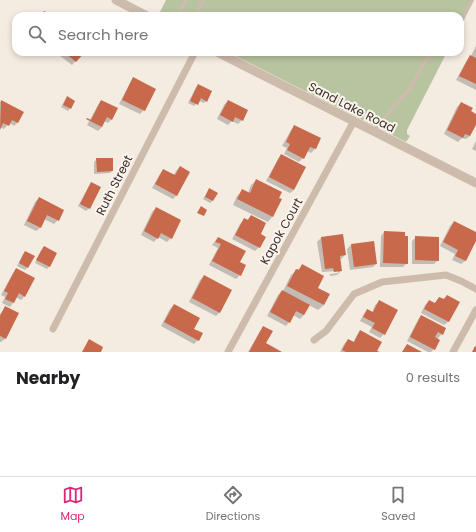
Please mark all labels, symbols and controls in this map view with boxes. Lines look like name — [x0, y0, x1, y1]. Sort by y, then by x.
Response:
search box — [12, 12, 464, 56]
icon: search — [26, 23, 48, 45]
text: Search here — [58, 24, 148, 45]
street label: Sand Lake Road — [306, 78, 398, 136]
street label: Ruth Street — [92, 152, 136, 218]
street label: Kapok Court — [256, 195, 306, 267]
text: Nearby — [16, 366, 80, 390]
text: 0 results — [406, 368, 460, 387]
tab: Map — [60, 484, 85, 525]
tab: Directions — [206, 484, 260, 525]
tab: Saved — [381, 484, 416, 525]

